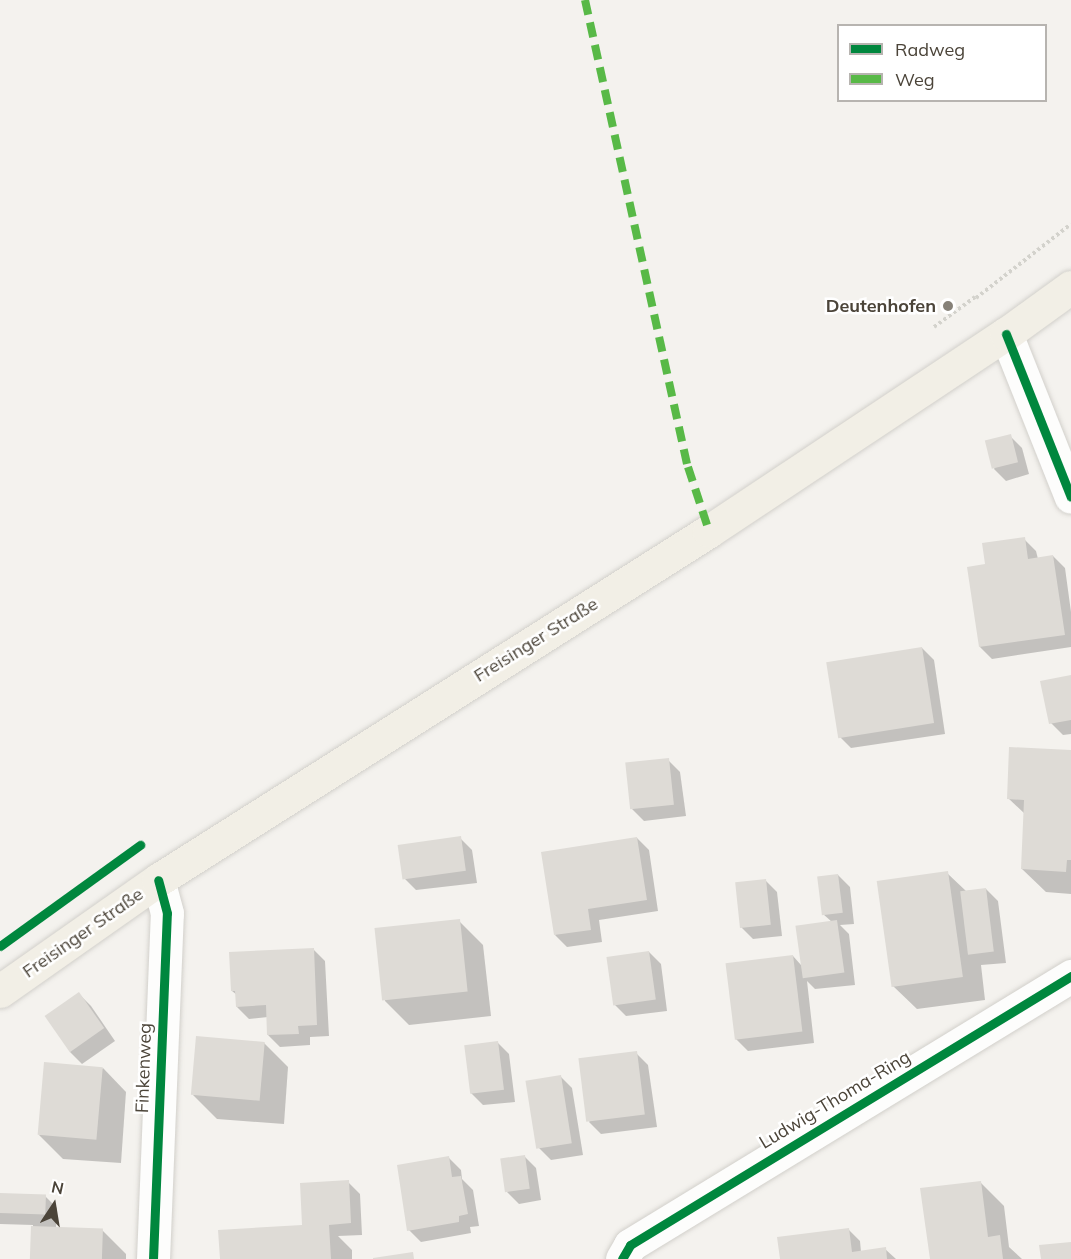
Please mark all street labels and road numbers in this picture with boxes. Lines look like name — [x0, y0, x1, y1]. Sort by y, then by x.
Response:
street label: Freisinger Straße — [470, 593, 602, 687]
street label: Freisinger Straße — [19, 883, 147, 983]
street label: Finkenweg — [132, 1022, 156, 1114]
street label: Ludwig-Thoma-Ring — [755, 1046, 915, 1154]

